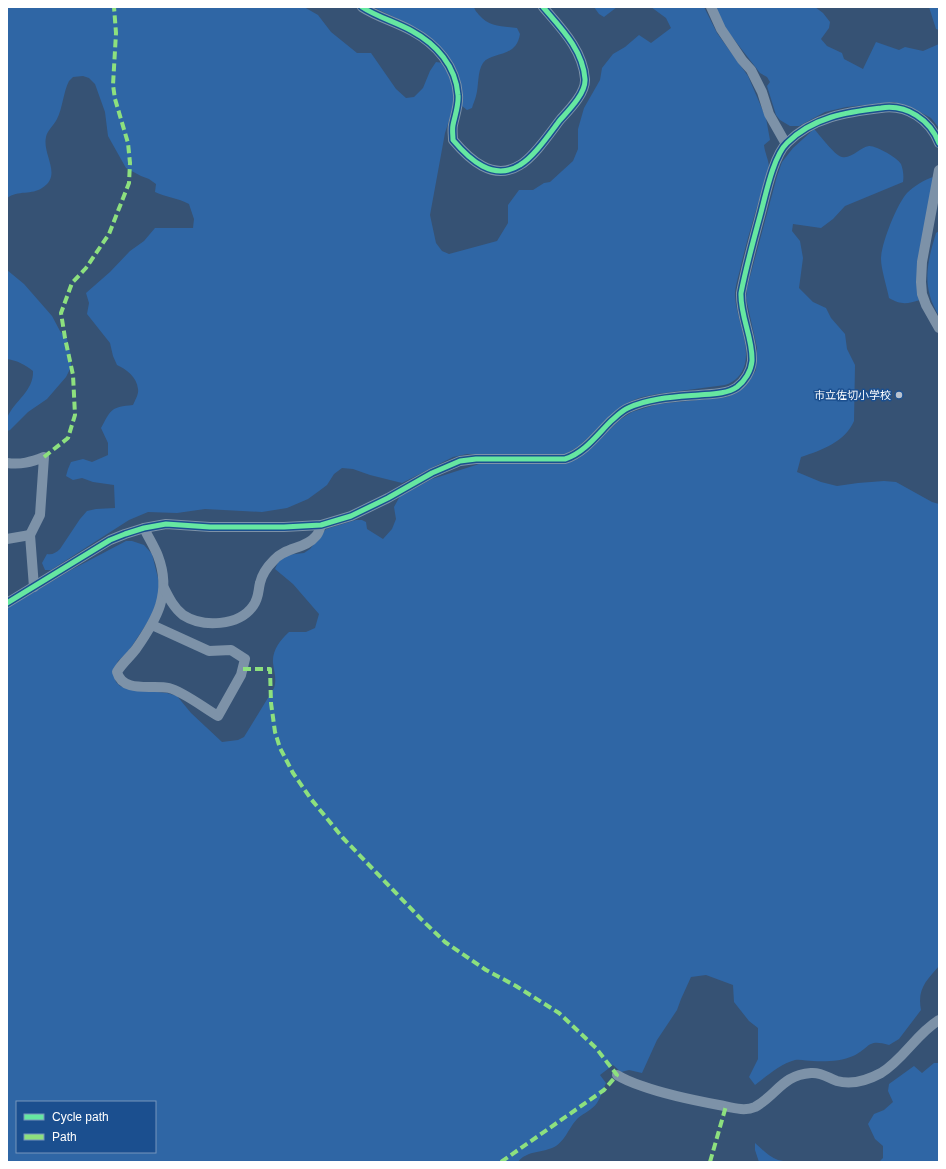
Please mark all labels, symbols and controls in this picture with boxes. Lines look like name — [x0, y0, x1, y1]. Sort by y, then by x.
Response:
place label: 市立佐切小学校 — [814, 389, 891, 401]
marker: 市立佐切小学校 — [894, 390, 904, 400]
legend — [16, 1101, 156, 1153]
text: Cycle path — [52, 1110, 109, 1124]
text: Path — [52, 1130, 77, 1144]

